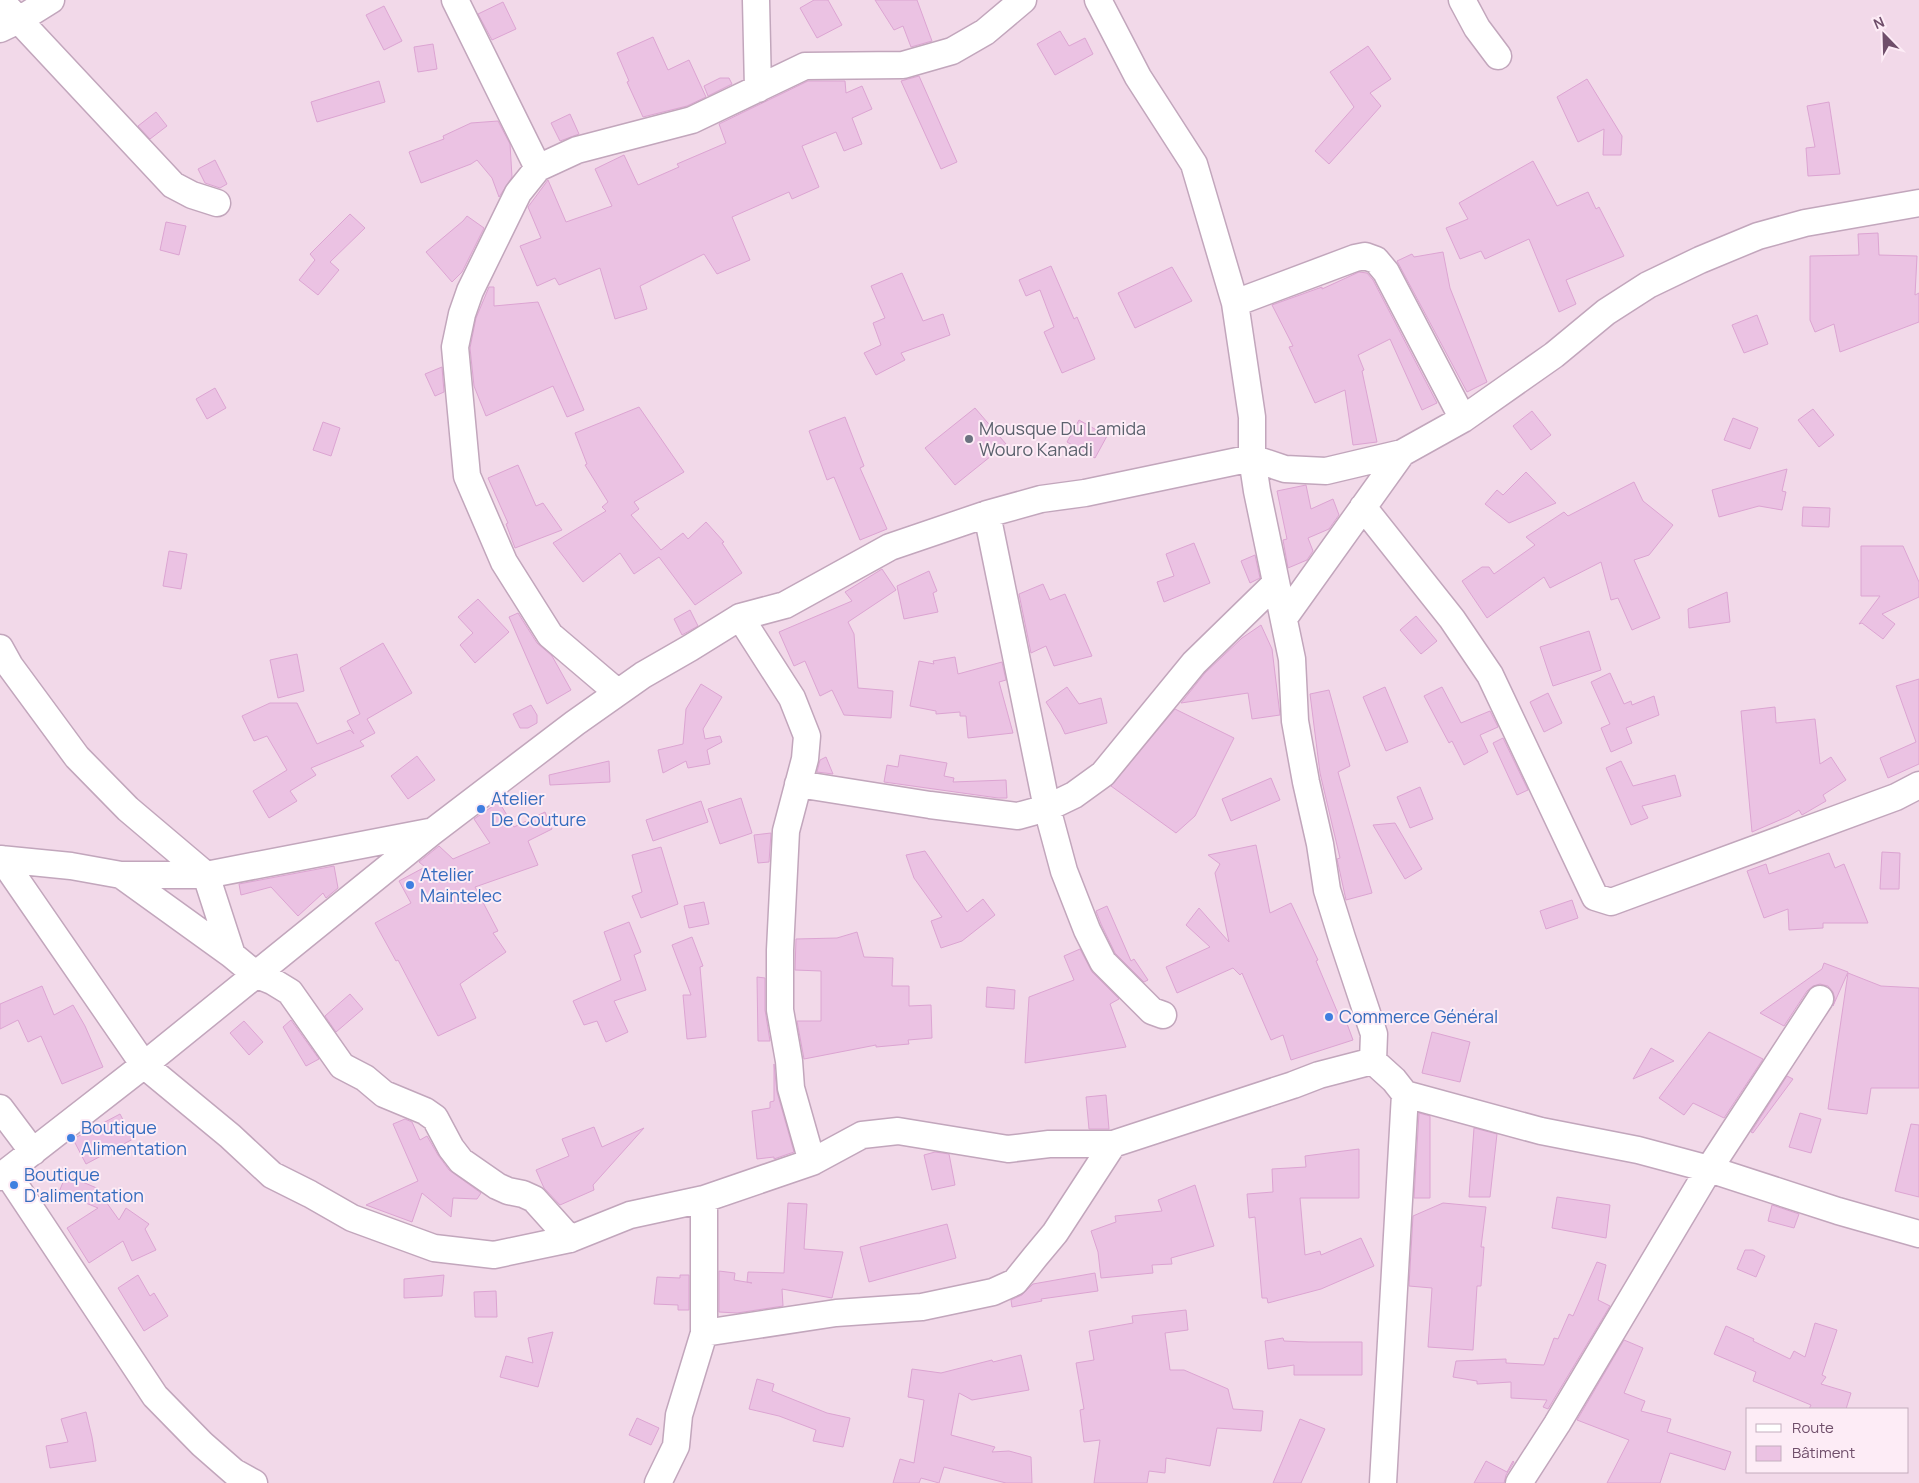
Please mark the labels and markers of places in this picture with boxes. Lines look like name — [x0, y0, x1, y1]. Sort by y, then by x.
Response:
place label: Mousque Du Lamida Wouro Kanadi — [979, 416, 1146, 461]
marker: Mousque Du Lamida Wouro Kanadi — [963, 433, 975, 445]
place label: Atelier De Couture — [491, 786, 586, 831]
marker: Atelier De Couture — [475, 803, 487, 815]
place label: Atelier Maintelec — [420, 862, 502, 907]
marker: Atelier Maintelec — [404, 879, 416, 891]
place label: Commerce Général — [1339, 1004, 1498, 1028]
marker: Commerce Général — [1323, 1011, 1335, 1023]
place label: Boutique Alimentation — [81, 1115, 187, 1160]
marker: Boutique Alimentation — [65, 1132, 77, 1144]
place label: Boutique D'alimentation — [24, 1162, 144, 1207]
marker: Boutique D'alimentation — [8, 1179, 20, 1191]

